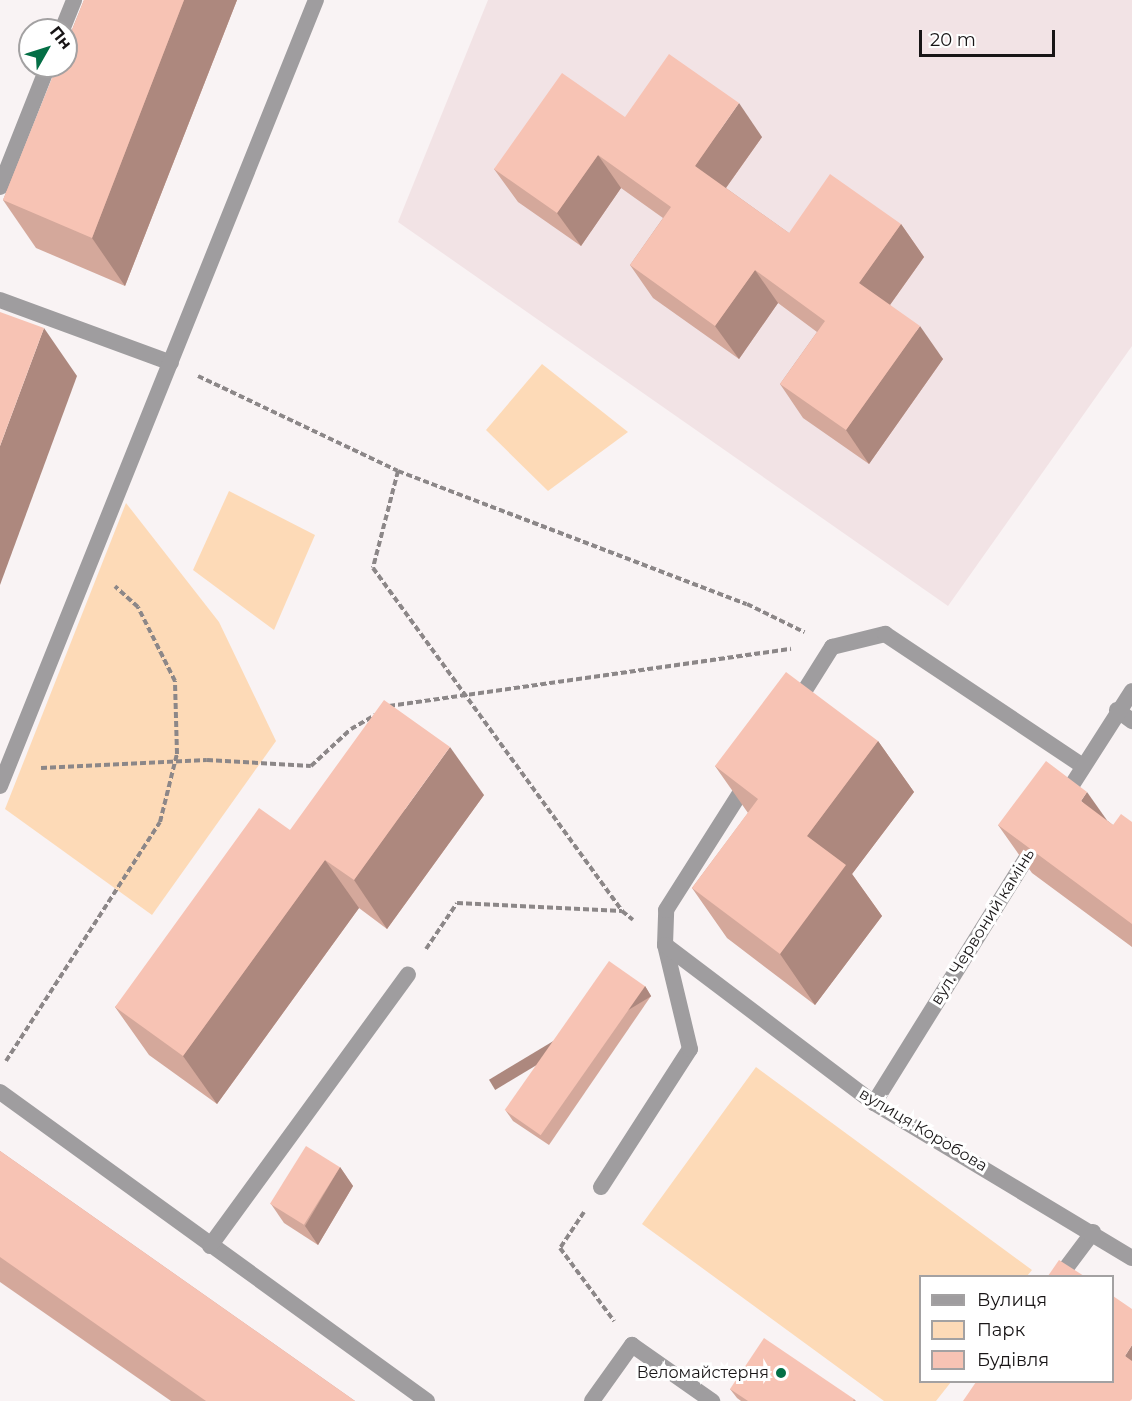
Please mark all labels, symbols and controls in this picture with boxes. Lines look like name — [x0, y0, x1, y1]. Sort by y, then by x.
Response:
north arrow — [18, 18, 78, 78]
scale bar — [922, 18, 1058, 56]
text: Пн — [46, 22, 76, 53]
text: 20 m — [930, 29, 976, 51]
street label: вул. Червоний камінь — [927, 845, 1039, 1009]
street label: вулиця Коробова — [855, 1084, 991, 1176]
legend — [919, 1275, 1114, 1383]
text: Вулиця — [977, 1289, 1047, 1311]
text: Парк — [977, 1319, 1025, 1341]
text: Будівля — [977, 1349, 1049, 1371]
place label: Веломайстерня — [637, 1363, 769, 1383]
marker: Веломайстерня — [774, 1366, 788, 1380]

